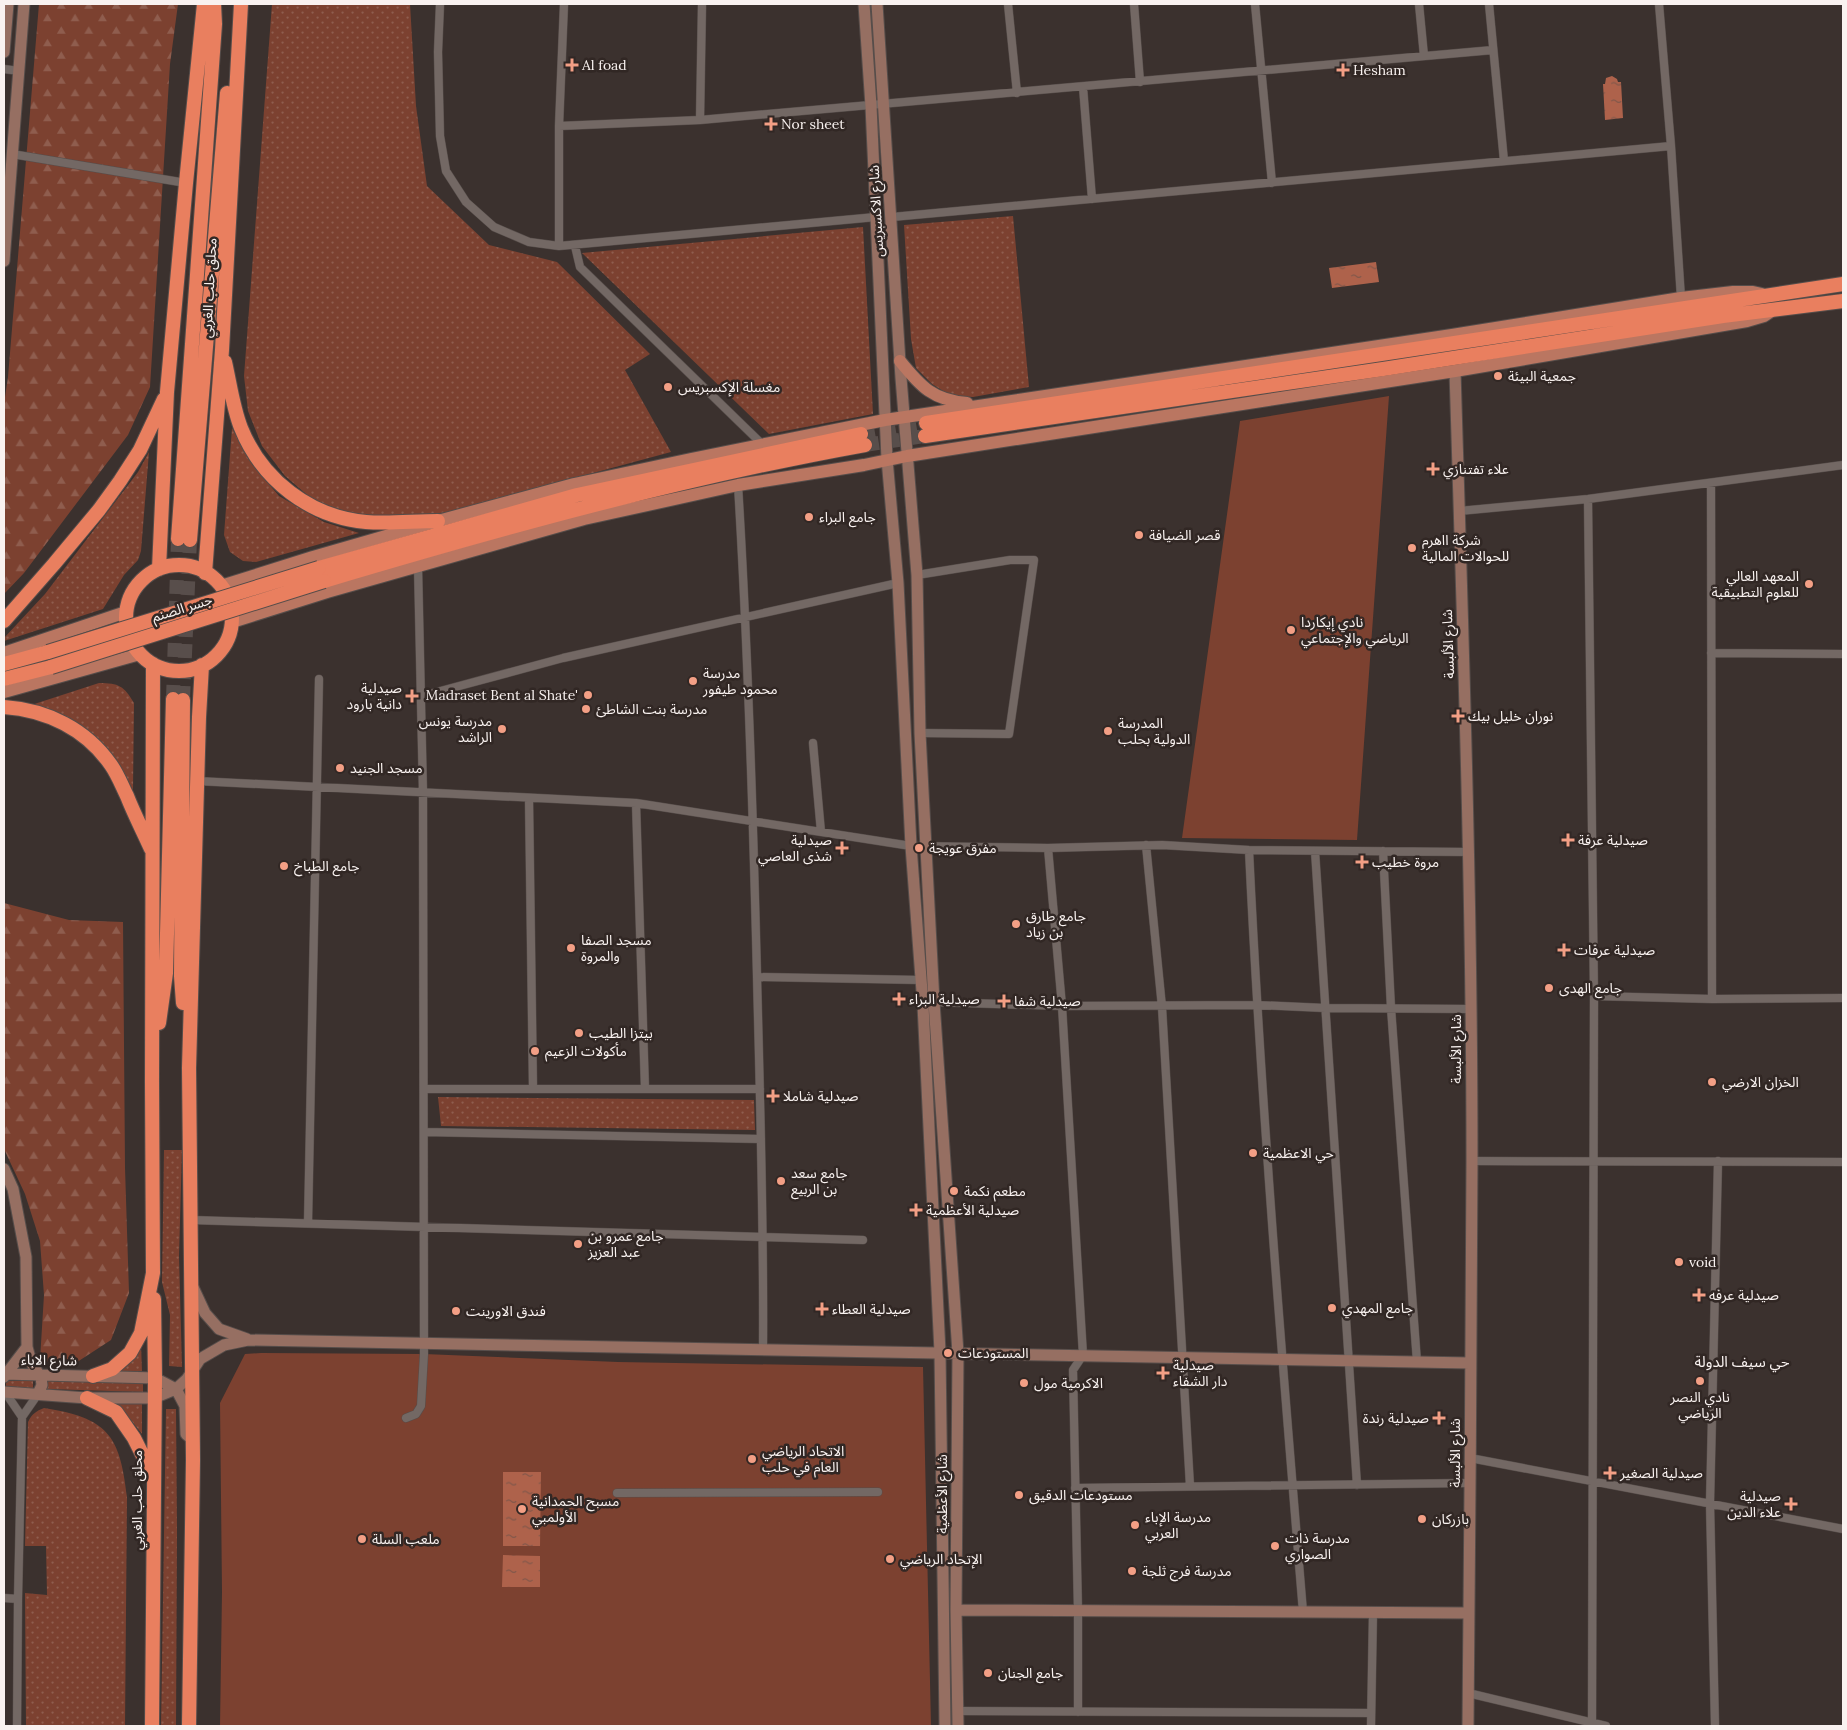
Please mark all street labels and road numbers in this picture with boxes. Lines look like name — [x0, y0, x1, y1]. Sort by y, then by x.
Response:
street label: شارع الاكسبريس — [865, 164, 889, 257]
street label: محلق حلب الغربي — [197, 237, 223, 339]
street label: جسر الصنم — [150, 590, 215, 628]
street label: شارع الألبسة — [1438, 609, 1460, 679]
street label: شارع الألبسة — [1447, 1014, 1467, 1084]
street label: شارع الاباء — [21, 1351, 77, 1371]
street label: شارع الألبسة — [1446, 1418, 1466, 1488]
street label: محلق حلب الغربي — [128, 1450, 148, 1550]
street label: شارع الأعظمية — [933, 1454, 953, 1534]

